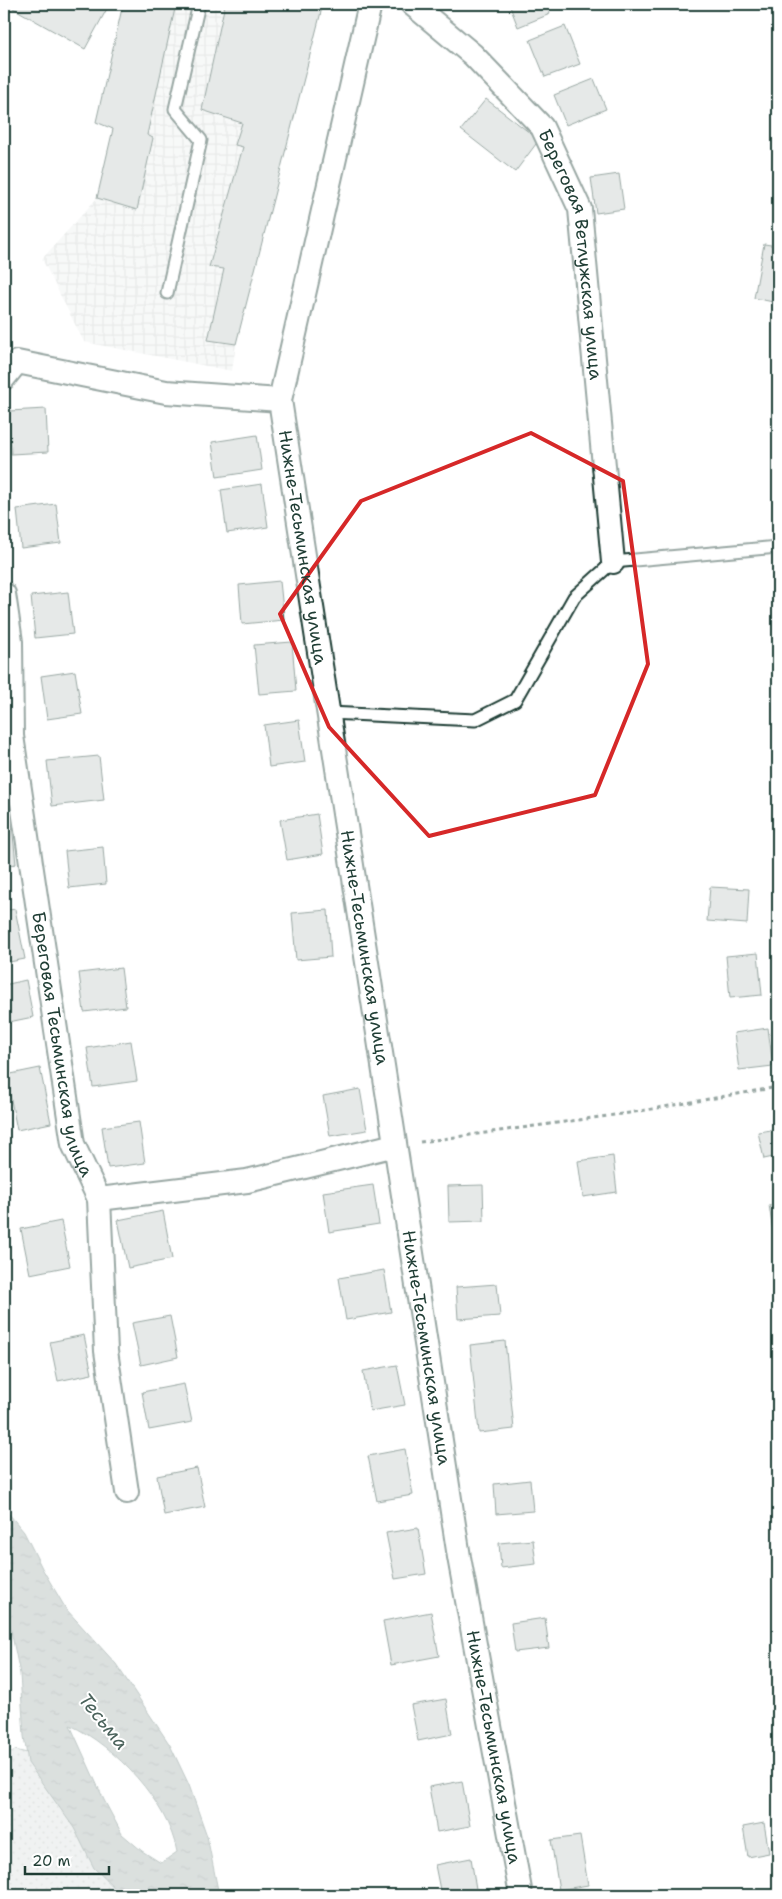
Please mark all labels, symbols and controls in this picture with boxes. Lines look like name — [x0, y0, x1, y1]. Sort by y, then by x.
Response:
street label: Береговая Ветлужская улица — [533, 125, 608, 381]
street label: Нижне-Тесьминская улица — [273, 428, 333, 666]
street label: Нижне-Тесьминская улица — [335, 828, 395, 1066]
street label: Береговая Тесьминская улица — [26, 910, 99, 1181]
street label: Нижне-Тесьминская улица — [397, 1229, 457, 1467]
street label: Нижне-Тесьминская улица — [461, 1628, 527, 1866]
water label: Тесьма — [73, 1688, 134, 1755]
scale bar — [25, 1844, 109, 1876]
text: 20 m — [32, 1851, 71, 1871]

